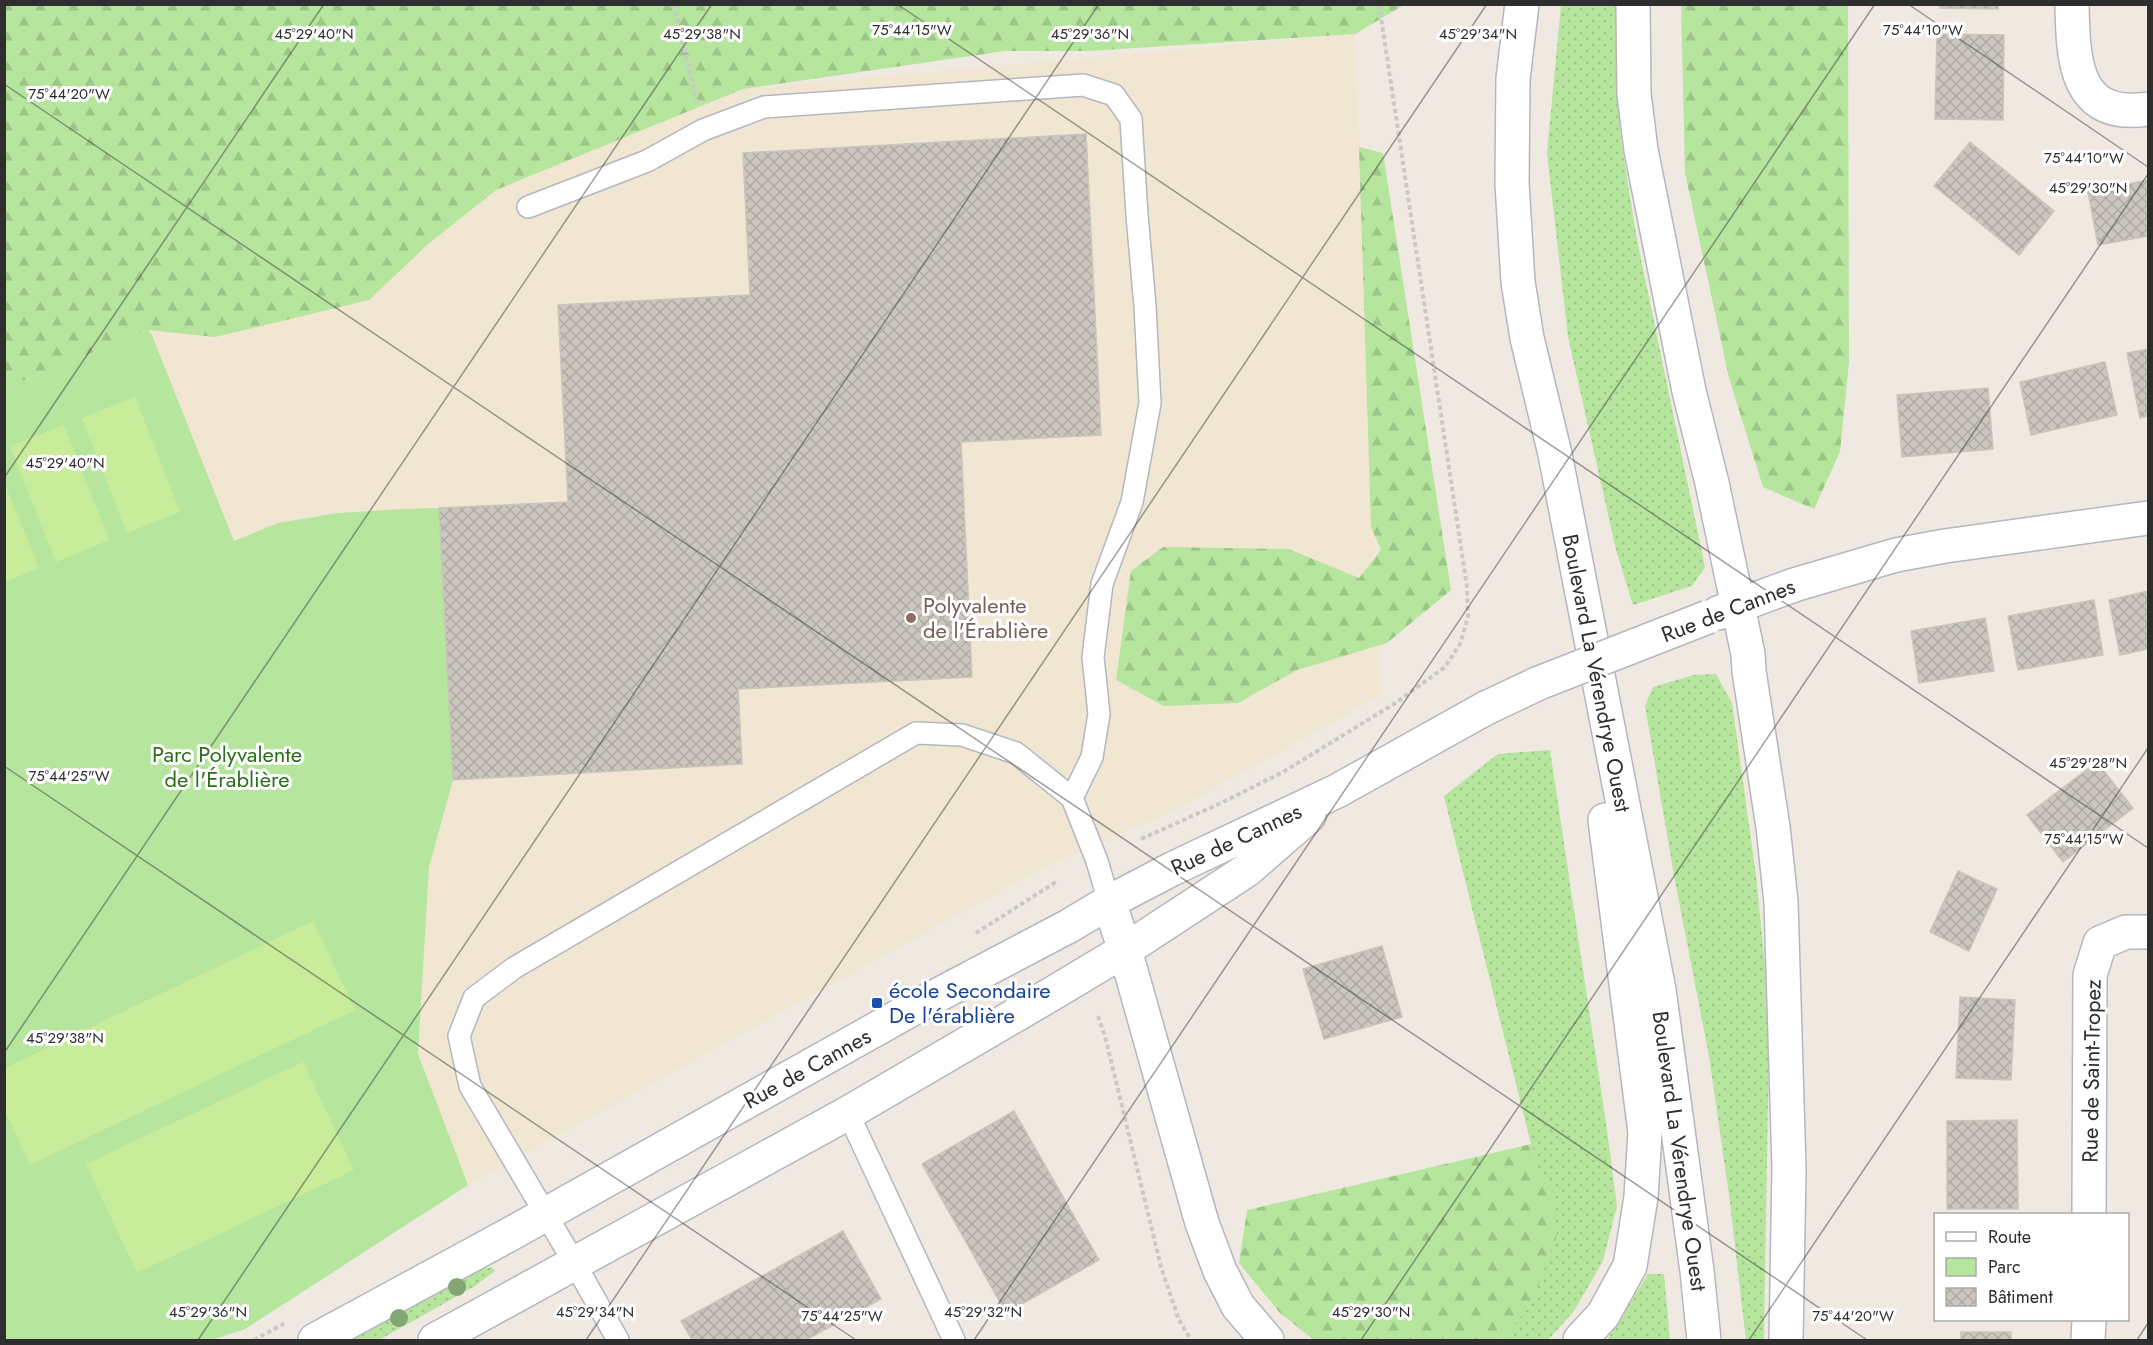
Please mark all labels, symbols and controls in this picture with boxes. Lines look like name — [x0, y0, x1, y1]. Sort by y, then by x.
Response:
text: 75°44'15"W — [872, 19, 952, 41]
text: 75°44'10"W — [1883, 19, 1963, 41]
text: 45°29'40"N — [274, 23, 354, 45]
text: 45°29'38"N — [663, 23, 741, 45]
text: 45°29'36"N — [1051, 23, 1129, 45]
text: 45°29'34"N — [1439, 23, 1517, 45]
text: 75°44'20"W — [28, 83, 110, 105]
text: 75°44'10"W — [2044, 147, 2124, 169]
text: 45°29'30"N — [2049, 177, 2127, 199]
text: 45°29'40"N — [25, 452, 105, 474]
street label: Boulevard La Vérendrye Ouest — [1554, 531, 1640, 815]
street label: Rue de Cannes — [1656, 570, 1800, 650]
place label: Polyvalente de l'Érablière — [923, 589, 1048, 646]
marker: Polyvalente de l'Érablière — [904, 611, 918, 625]
park label: Parc Polyvalente de l'Érablière — [152, 738, 302, 795]
text: 45°29'28"N — [2049, 752, 2127, 774]
text: 75°44'25"W — [28, 765, 110, 787]
street label: Rue de Cannes — [1165, 795, 1307, 883]
text: 75°44'15"W — [2044, 828, 2124, 850]
place label: école Secondaire De l'érablière — [889, 974, 1051, 1031]
street label: Rue de Saint-Tropez — [2073, 979, 2109, 1163]
marker: école Secondaire De l'érablière — [870, 996, 884, 1010]
street label: Boulevard La Vérendrye Ouest — [1644, 1009, 1716, 1294]
street label: Rue de Cannes — [737, 1020, 877, 1116]
text: 45°29'38"N — [26, 1027, 104, 1049]
legend — [1934, 1213, 2129, 1321]
text: Route — [1988, 1224, 2031, 1250]
text: Parc — [1988, 1254, 2021, 1280]
text: Bâtiment — [1988, 1284, 2054, 1310]
text: 45°29'36"N — [169, 1301, 247, 1323]
text: 45°29'34"N — [556, 1301, 634, 1323]
text: 45°29'32"N — [944, 1301, 1022, 1323]
text: 45°29'30"N — [1332, 1301, 1410, 1323]
text: 75°44'25"W — [801, 1305, 883, 1327]
text: 75°44'20"W — [1812, 1305, 1894, 1327]

